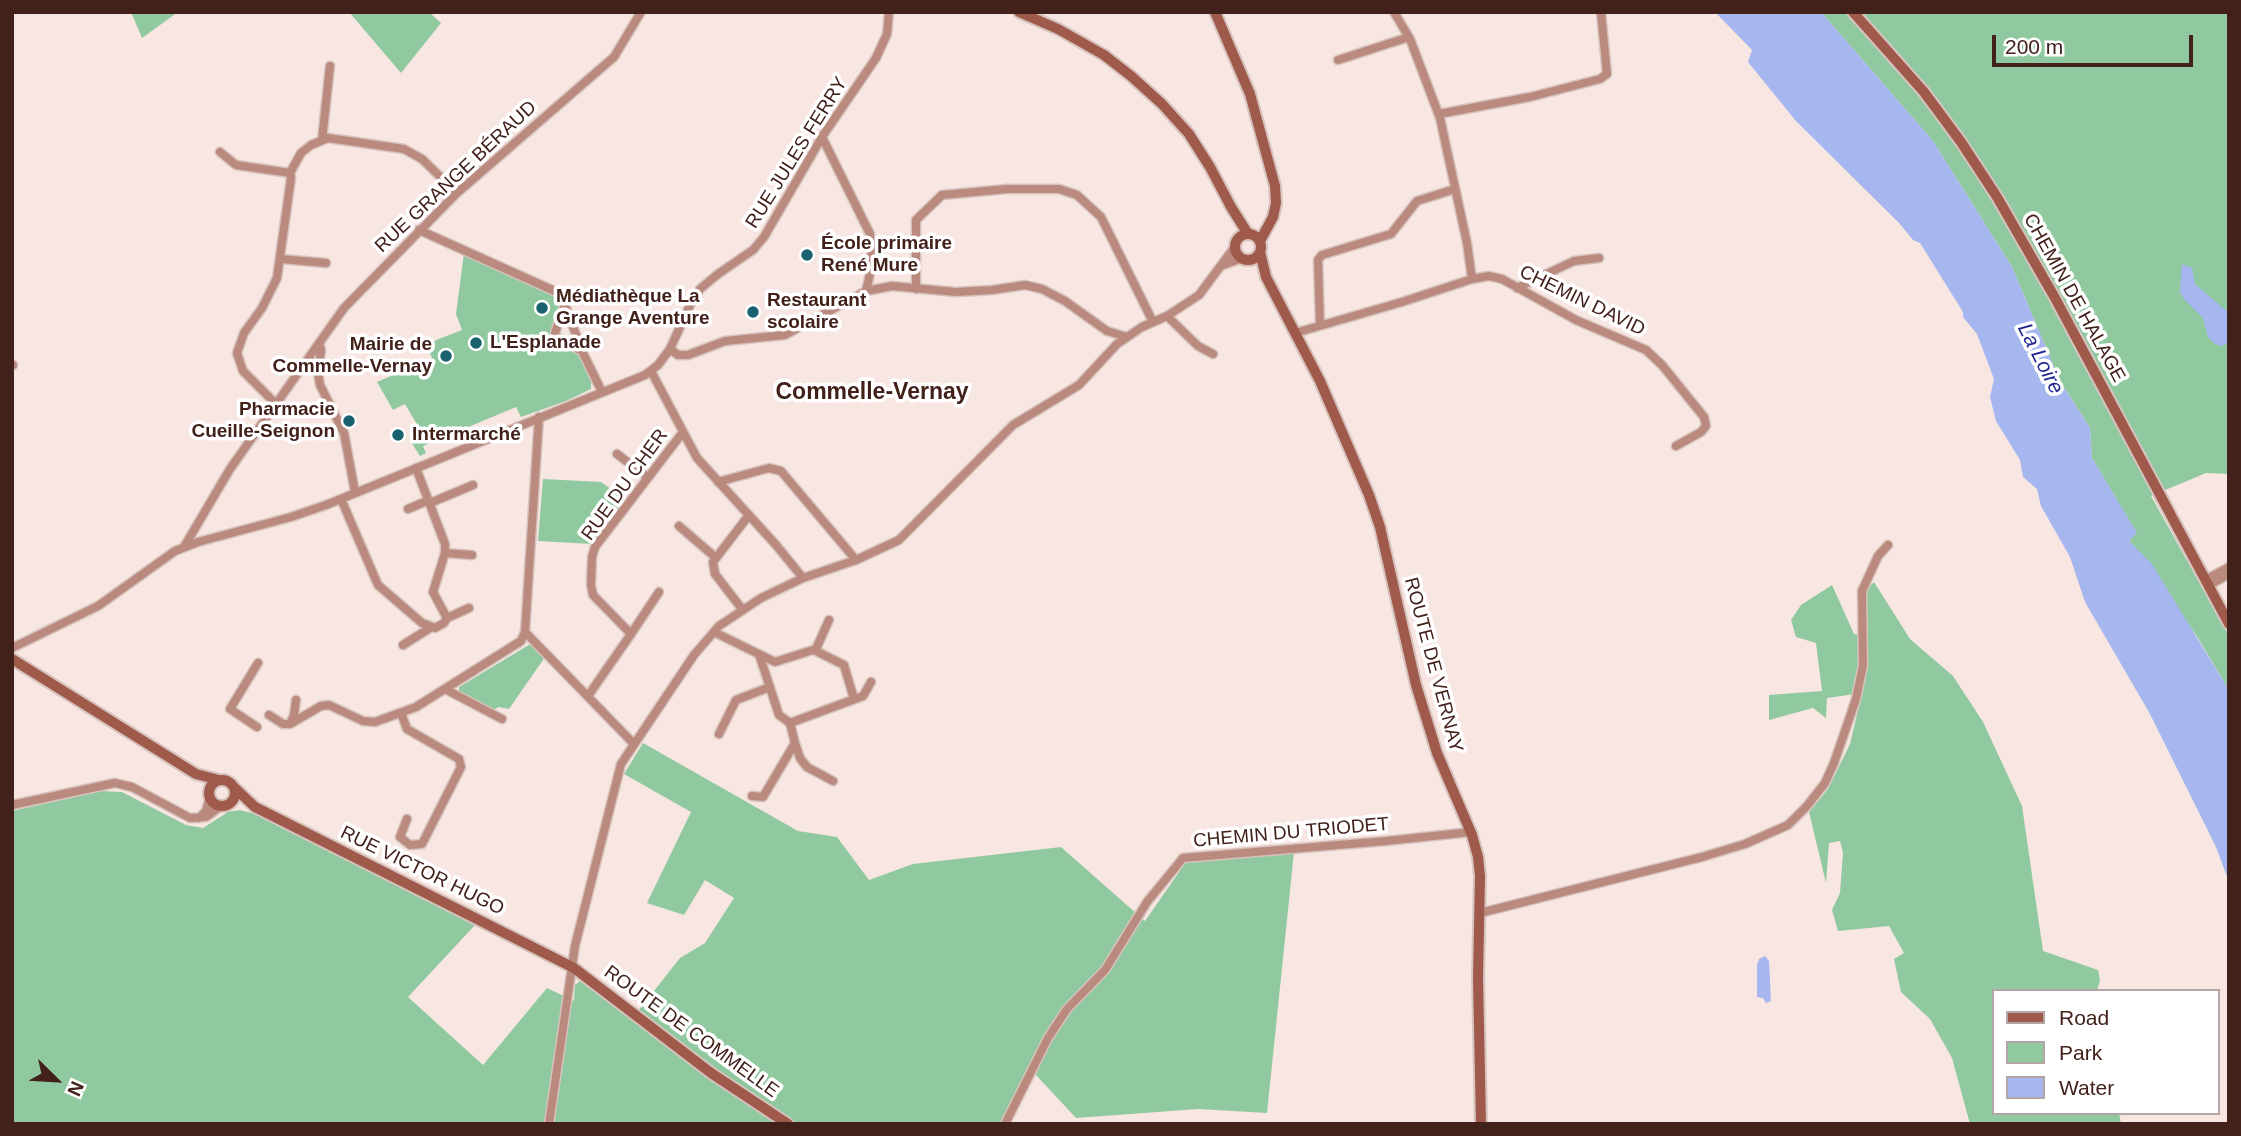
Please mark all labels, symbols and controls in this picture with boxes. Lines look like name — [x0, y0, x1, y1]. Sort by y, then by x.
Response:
scale bar — [1996, 21, 2197, 65]
text: 200 m — [2005, 35, 2063, 58]
street label: RUE JULES FERRY — [741, 73, 853, 233]
street label: RUE GRANGE BÉRAUD — [371, 96, 541, 258]
street label: CHEMIN DE HALAGE — [2018, 210, 2130, 386]
place label: École primaire René Mure — [821, 233, 952, 277]
marker: École primaire René Mure — [799, 247, 815, 263]
street label: CHEMIN DAVID — [1515, 261, 1649, 341]
place label: Médiathèque La Grange Aventure — [556, 286, 709, 330]
place label: Restaurant scolaire — [767, 290, 866, 334]
marker: Médiathèque La Grange Aventure — [534, 300, 550, 316]
marker: Restaurant scolaire — [745, 304, 761, 320]
water label: La Loire — [2012, 319, 2068, 399]
place label: L'Esplanade — [490, 332, 601, 354]
place label: Mairie de Commelle-Vernay — [273, 334, 432, 378]
marker: L'Esplanade — [468, 335, 484, 351]
marker: Mairie de Commelle-Vernay — [438, 348, 454, 364]
district label: Commelle-Vernay — [775, 379, 969, 407]
place label: Pharmacie Cueille-Seignon — [191, 399, 335, 443]
marker: Pharmacie Cueille-Seignon — [341, 413, 357, 429]
place label: Intermarché — [412, 424, 521, 446]
street label: RUE DU CHER — [577, 425, 673, 545]
marker: Intermarché — [390, 427, 406, 443]
street label: ROUTE DE VERNAY — [1399, 575, 1467, 755]
street label: CHEMIN DU TRIODET — [1192, 813, 1390, 853]
street label: RUE VICTOR HUGO — [337, 821, 507, 921]
street label: ROUTE DE COMMELLE — [599, 961, 783, 1103]
legend — [1993, 989, 2220, 1115]
text: Road — [2059, 1006, 2109, 1029]
text: Park — [2059, 1041, 2102, 1064]
north arrow — [21, 1045, 91, 1115]
text: Water — [2059, 1076, 2114, 1099]
text: N — [63, 1078, 88, 1099]

